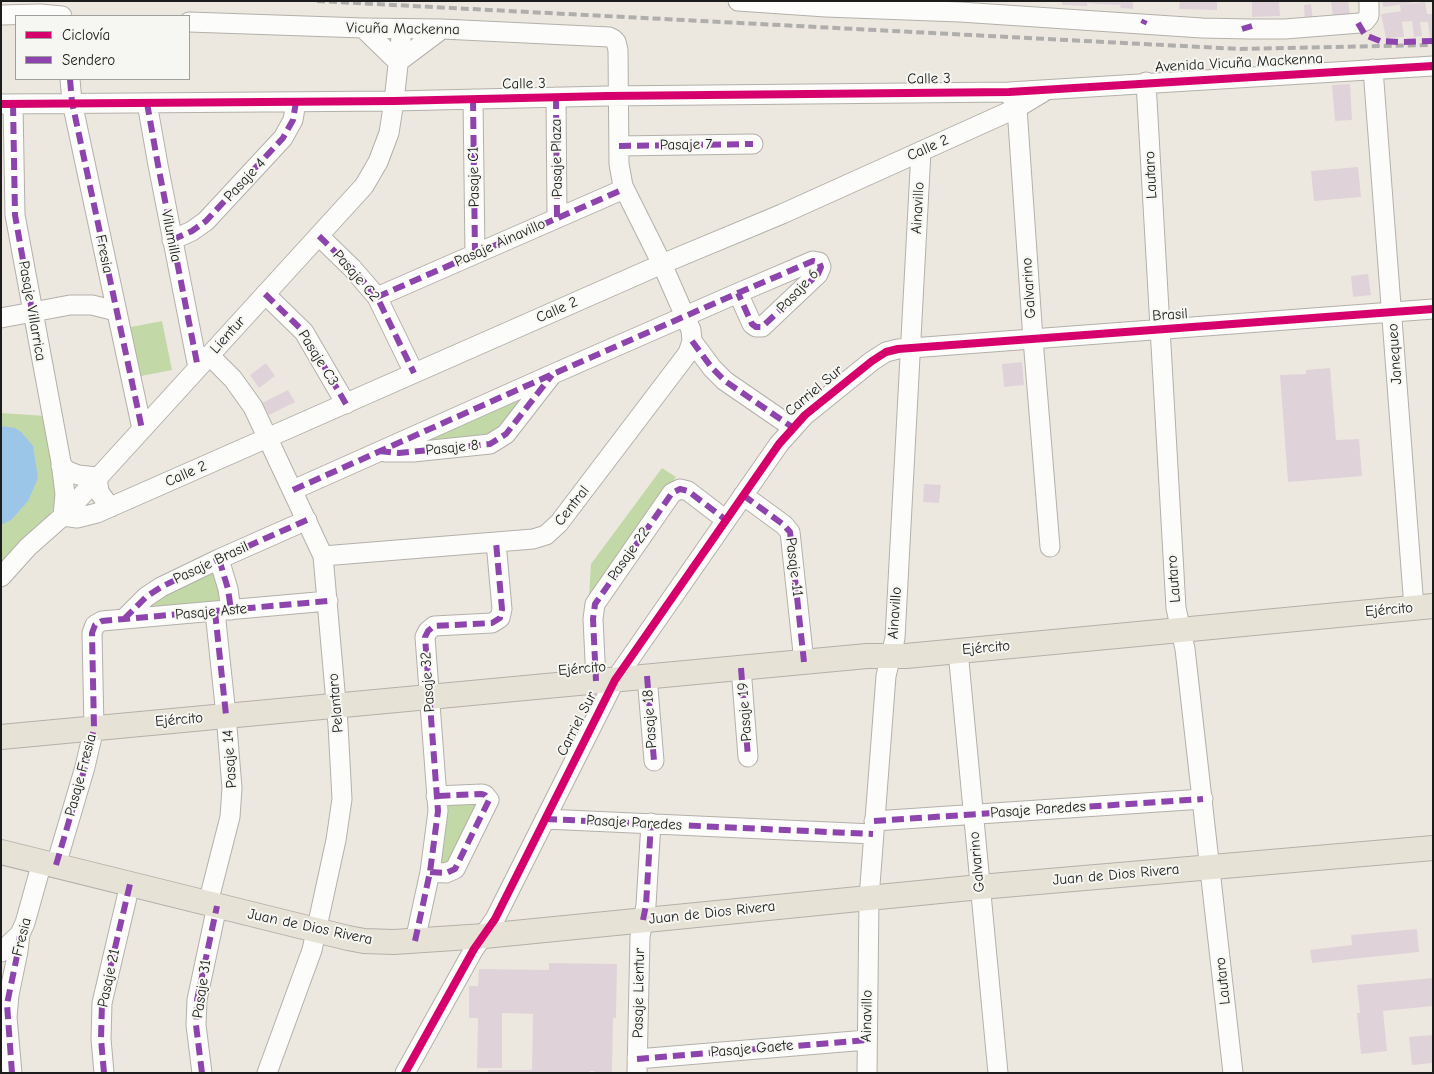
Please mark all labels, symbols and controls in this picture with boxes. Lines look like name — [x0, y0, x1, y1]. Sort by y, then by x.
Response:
legend — [15, 15, 190, 80]
street label: Vicuña Mackenna — [346, 19, 460, 39]
text: Ciclovía — [62, 26, 110, 44]
street label: Avenida Vicuña Mackenna — [1154, 50, 1324, 76]
text: Sendero — [62, 51, 115, 69]
street label: Calle 3 — [907, 70, 951, 88]
street label: Calle 3 — [502, 75, 546, 93]
street label: Pasaje Plaza — [547, 118, 567, 198]
street label: Calle 2 — [904, 131, 952, 165]
street label: Pasaje 7 — [660, 136, 712, 154]
street label: Pasaje C1 — [464, 147, 484, 207]
street label: Lautaro — [1141, 151, 1161, 199]
street label: Pasaje 4 — [220, 155, 270, 205]
street label: Ainavillo — [908, 181, 928, 235]
street label: Vilumilla — [157, 209, 185, 263]
street label: Pasaje Ainavillo — [452, 215, 548, 271]
street label: Fresia — [91, 233, 117, 275]
street label: Pasaje C2 — [329, 246, 383, 306]
street label: Galvarino — [1018, 257, 1040, 319]
street label: Pasaje Villarrica — [14, 259, 50, 363]
street label: Pasaje 6 — [773, 265, 823, 317]
street label: Calle 2 — [533, 293, 581, 327]
street label: Brasil — [1152, 305, 1188, 325]
street label: Lientur — [206, 312, 250, 358]
street label: Janequeo — [1384, 323, 1406, 385]
street label: Pasaje C3 — [294, 327, 342, 389]
street label: Carriel Sur — [781, 362, 847, 420]
street label: Pasaje 8 — [425, 436, 479, 460]
street label: Calle 2 — [162, 457, 210, 491]
street label: Central — [551, 482, 593, 530]
street label: Pasaje 22 — [604, 524, 654, 584]
street label: Pasaje .11 — [781, 536, 807, 598]
street label: Pasaje Brasil — [170, 538, 252, 588]
street label: Lautaro — [1163, 554, 1185, 604]
street label: Ainavillo — [884, 586, 906, 640]
street label: Ejército — [1364, 599, 1414, 621]
street label: Pasaje Aste — [174, 600, 248, 624]
street label: Ejército — [961, 637, 1011, 659]
street label: Pasaje 32 — [417, 651, 439, 713]
street label: Ejército — [557, 658, 607, 680]
street label: Pelantaro — [324, 672, 348, 734]
street label: Pasaje 19 — [734, 682, 756, 742]
street label: Carriel Sur — [553, 689, 601, 759]
street label: Pasaje 18 — [639, 689, 661, 749]
street label: Ejército — [154, 709, 204, 731]
street label: Pasaje 14 — [219, 729, 241, 789]
street label: Pasaje Fresia — [61, 732, 101, 818]
street label: Pasaje Paredes — [990, 798, 1086, 822]
street label: Pasaje Paredes — [586, 812, 682, 834]
street label: Galvarino — [965, 831, 989, 893]
street label: Juan de Dios Rivera — [1052, 860, 1180, 890]
street label: Juan de Dios Rivera — [648, 897, 776, 929]
street label: Juan de Dios Rivera — [246, 905, 374, 949]
street label: Fresia — [9, 916, 35, 958]
street label: Pasaje 21 — [94, 947, 124, 1009]
street label: Pasaje Lientur — [629, 948, 649, 1038]
street label: Lautaro — [1212, 956, 1234, 1006]
street label: Pasaje 31 — [189, 959, 215, 1019]
street label: Ainavillo — [858, 990, 876, 1042]
street label: Pasaje Gaete — [710, 1036, 794, 1062]

